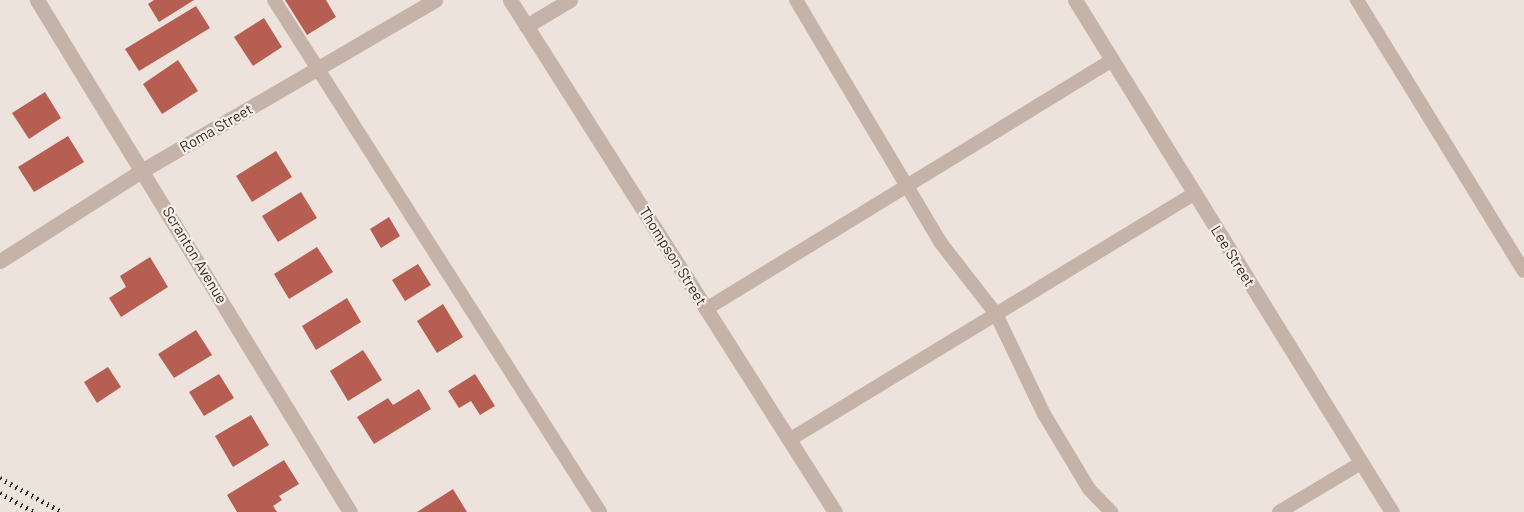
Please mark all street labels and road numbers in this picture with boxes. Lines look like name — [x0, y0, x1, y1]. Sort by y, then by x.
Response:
street label: Roma Street — [176, 100, 256, 156]
street label: Scranton Avenue — [159, 203, 231, 307]
street label: Thompson Street — [635, 203, 711, 309]
street label: Lee Street — [1207, 222, 1259, 290]

